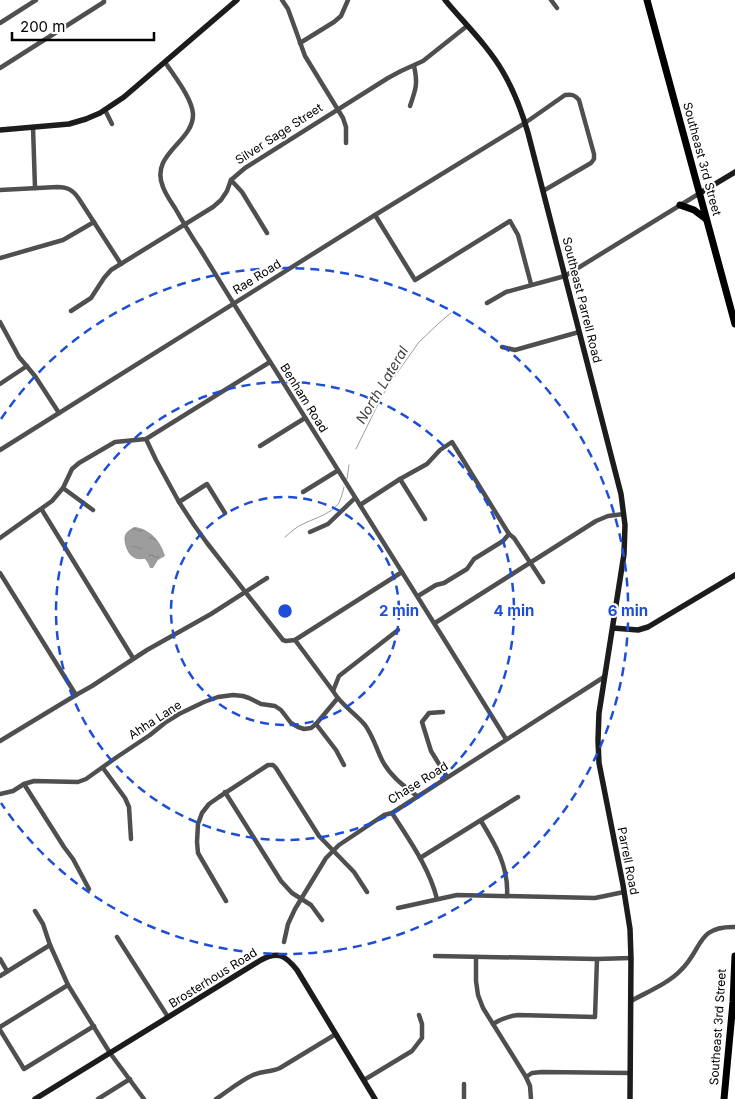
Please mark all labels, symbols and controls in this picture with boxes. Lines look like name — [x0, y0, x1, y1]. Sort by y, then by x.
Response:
scale bar — [12, 10, 155, 42]
text: 200 m — [20, 17, 65, 36]
street label: Silver Sage Street — [232, 100, 325, 167]
street label: Southeast 3rd Street — [680, 101, 725, 217]
street label: Southeast Parrell Road — [560, 235, 605, 364]
street label: Rae Road — [230, 256, 283, 297]
water label: North Lateral — [352, 342, 412, 427]
street label: Benham Road — [277, 360, 332, 435]
text: 2 min — [379, 601, 419, 620]
text: 4 min — [494, 601, 534, 620]
text: 6 min — [608, 601, 648, 620]
centre of rings — [276, 602, 294, 620]
street label: Ahha Lane — [125, 697, 184, 742]
street label: Chase Road — [385, 758, 451, 807]
street label: Parrell Road — [615, 826, 642, 896]
street label: Brosterhous Road — [166, 944, 260, 1011]
street label: Southeast 3rd Street — [706, 968, 729, 1086]

